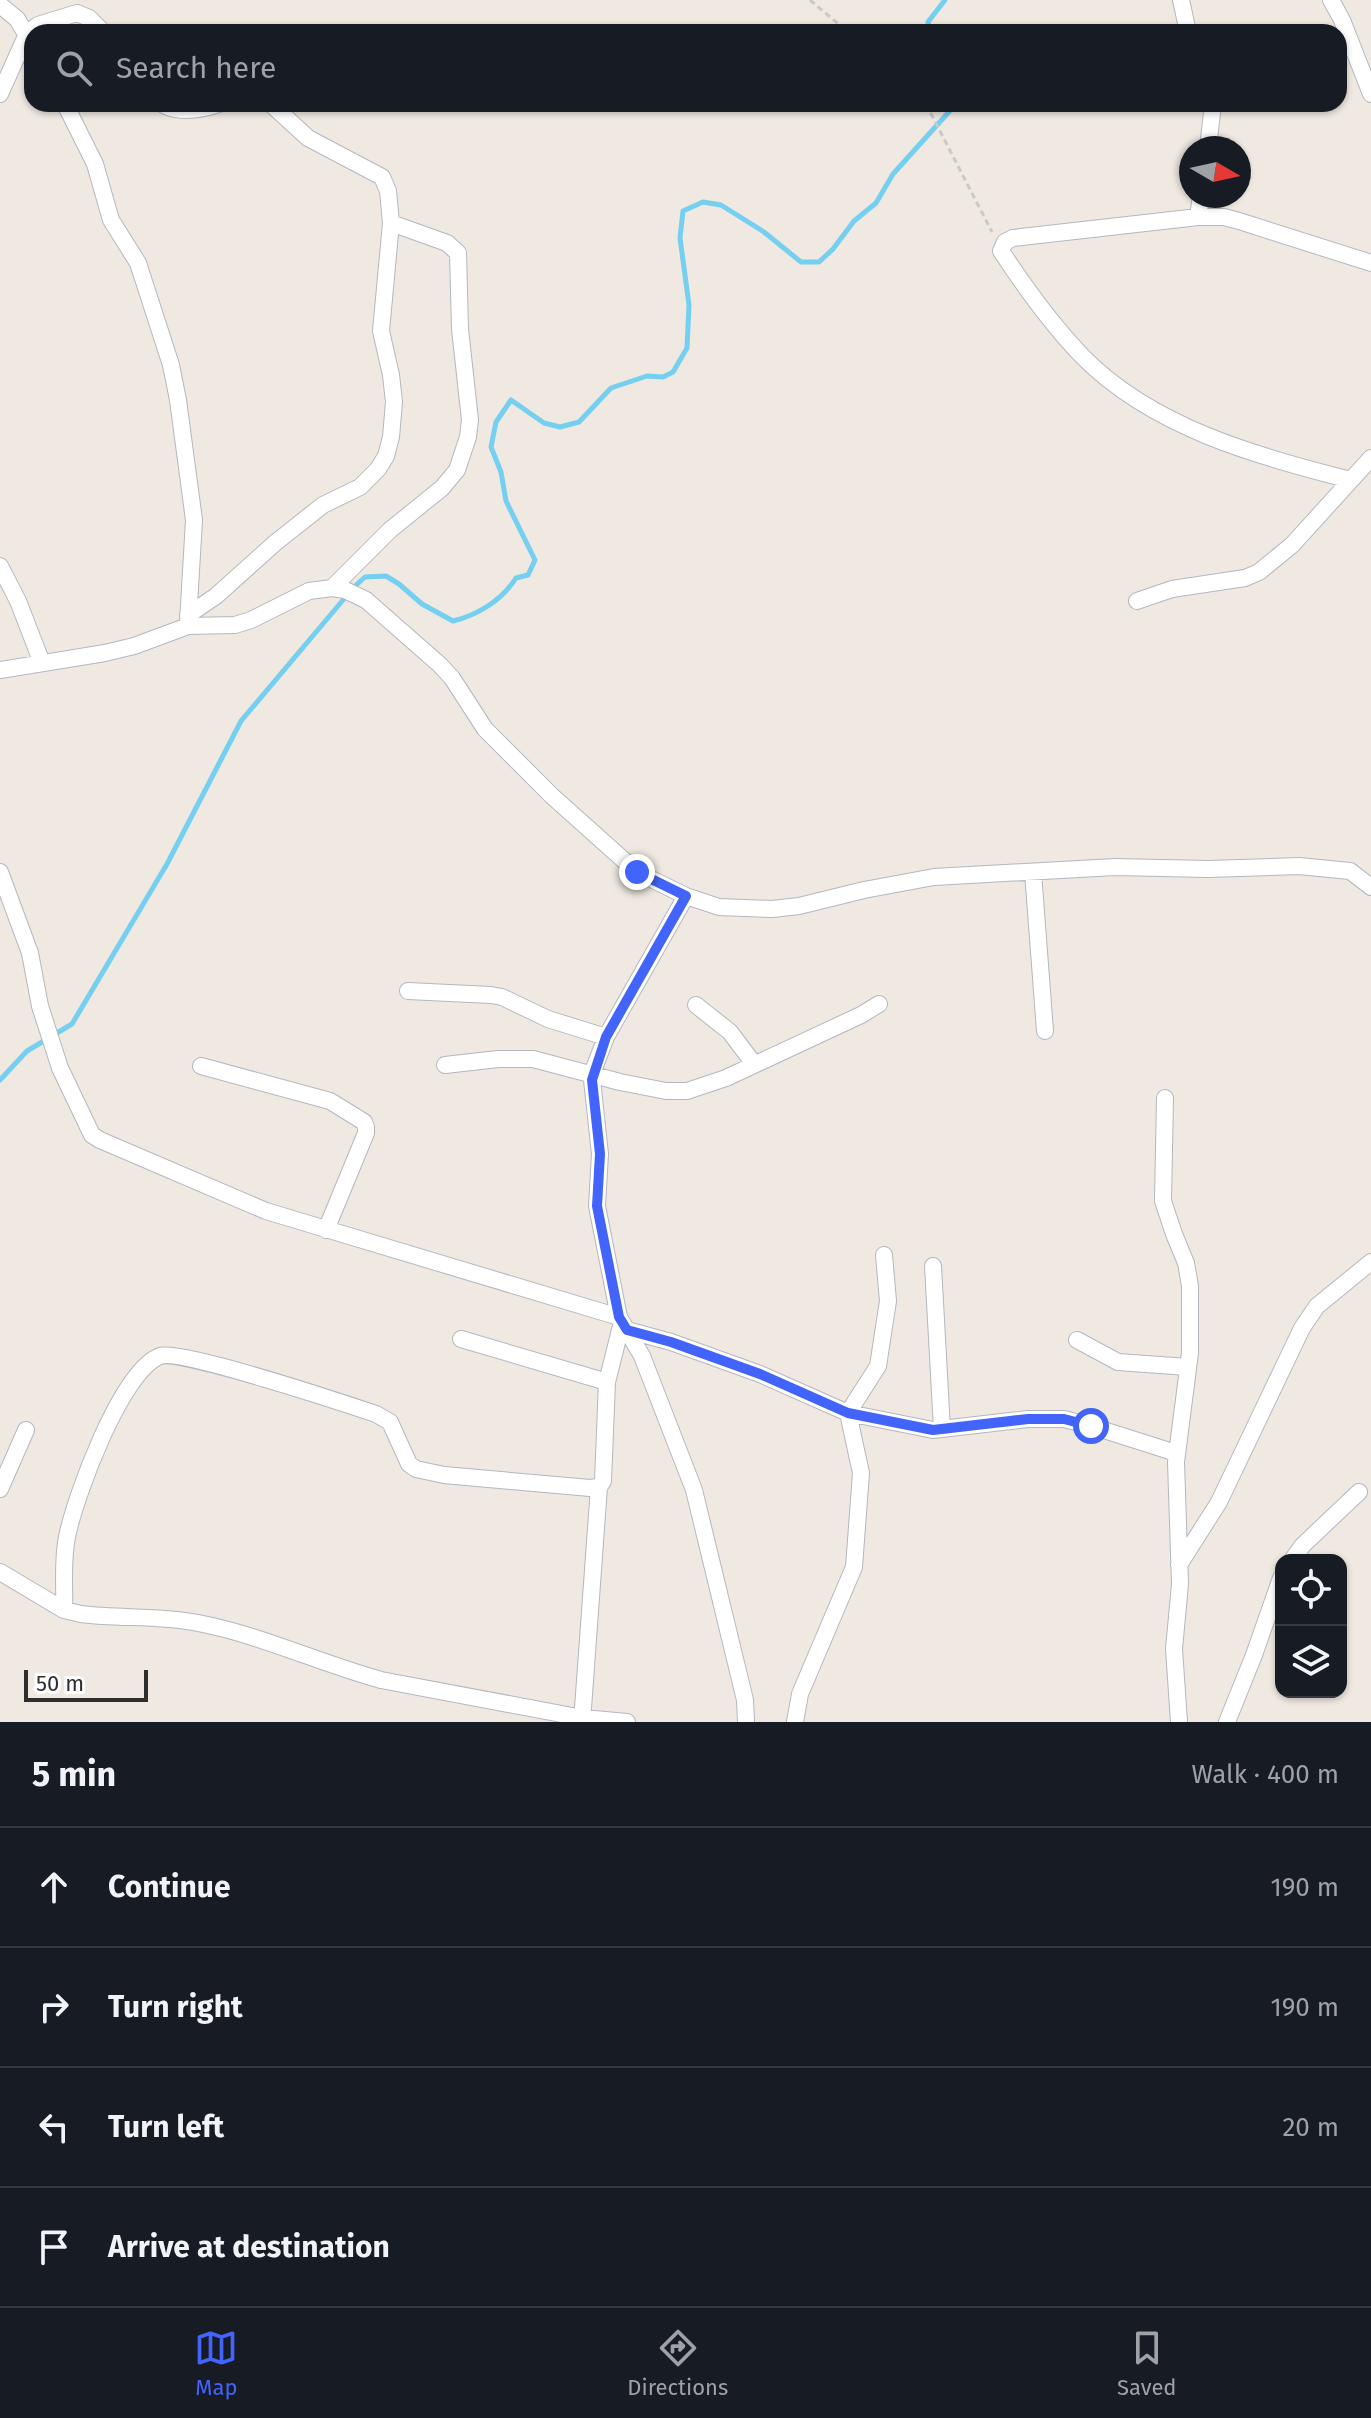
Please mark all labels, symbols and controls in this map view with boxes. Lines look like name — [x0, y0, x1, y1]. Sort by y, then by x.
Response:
search box — [24, 24, 1347, 112]
icon: search — [52, 46, 96, 90]
text: Search here — [116, 50, 276, 86]
north arrow — [1179, 136, 1251, 208]
route end — [619, 854, 655, 890]
route start — [1073, 1408, 1109, 1444]
map controls — [1275, 1554, 1347, 1698]
button: locate — [1275, 1554, 1347, 1626]
button: layers — [1275, 1626, 1347, 1698]
scale bar — [24, 1666, 148, 1702]
text: 50 m — [36, 1670, 84, 1697]
text: 5 min — [32, 1754, 116, 1795]
text: Walk · 400 m — [1191, 1759, 1339, 1790]
icon: ahead — [32, 1865, 76, 1909]
text: Continue — [108, 1869, 231, 1905]
text: 190 m — [1270, 1872, 1339, 1903]
icon: right — [32, 1985, 76, 2029]
text: Turn right — [108, 1989, 243, 2025]
text: 190 m — [1270, 1992, 1339, 2023]
icon: left — [32, 2105, 76, 2149]
text: Turn left — [108, 2109, 224, 2145]
text: 20 m — [1282, 2112, 1339, 2143]
icon: arrive — [32, 2225, 76, 2269]
text: Arrive at destination — [108, 2229, 390, 2265]
tab: Map — [194, 2326, 238, 2401]
tab: Directions — [627, 2326, 728, 2401]
tab: Saved — [1117, 2326, 1177, 2401]

